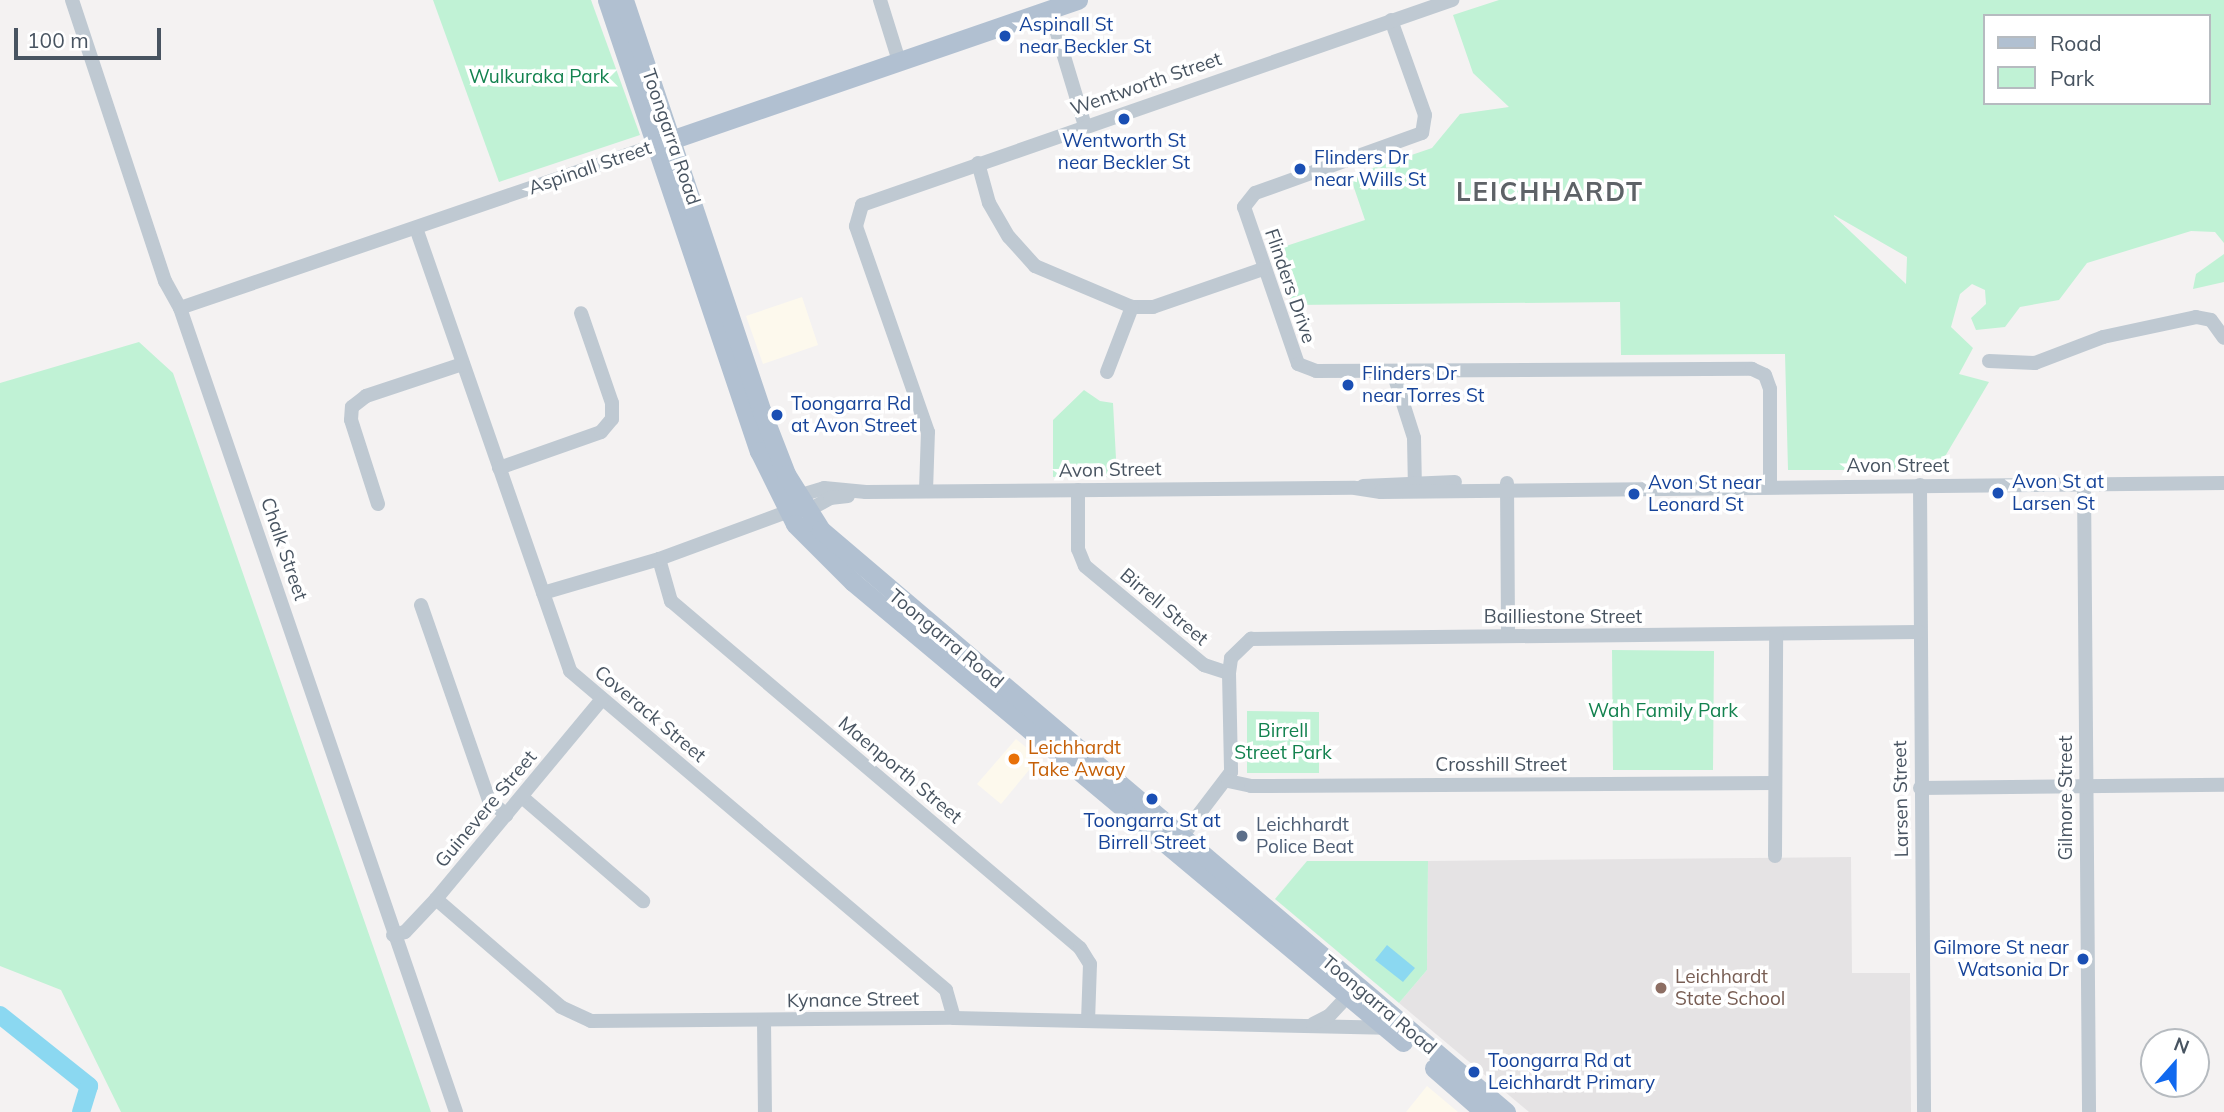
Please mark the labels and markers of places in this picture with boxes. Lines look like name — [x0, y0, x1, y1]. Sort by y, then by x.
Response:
place label: Aspinall St near Beckler St — [1019, 14, 1151, 58]
marker: Aspinall St near Beckler St — [997, 28, 1013, 44]
marker: Wentworth St near Beckler St — [1116, 111, 1132, 127]
place label: Wentworth St near Beckler St — [1058, 130, 1190, 174]
place label: Flinders Dr near Wills St — [1314, 147, 1426, 191]
marker: Flinders Dr near Wills St — [1292, 161, 1308, 177]
place label: Flinders Dr near Torres St — [1362, 363, 1484, 407]
marker: Flinders Dr near Torres St — [1340, 377, 1356, 393]
place label: Toongarra Rd at Avon Street — [791, 393, 917, 437]
marker: Toongarra Rd at Avon Street — [769, 407, 785, 423]
place label: Avon St at Larsen St — [2012, 471, 2104, 515]
place label: Avon St near Leonard St — [1648, 472, 1762, 516]
marker: Avon St at Larsen St — [1990, 485, 2006, 501]
marker: Avon St near Leonard St — [1626, 486, 1642, 502]
place label: Leichhardt Take Away — [1028, 737, 1125, 781]
marker: Leichhardt Take Away — [1006, 751, 1022, 767]
marker: Toongarra St at Birrell Street — [1144, 791, 1160, 807]
place label: Toongarra St at Birrell Street — [1083, 810, 1221, 854]
place label: Leichhardt Police Beat — [1256, 814, 1354, 858]
marker: Leichhardt Police Beat — [1234, 828, 1250, 844]
place label: Gilmore St near Watsonia Dr — [1933, 937, 2069, 981]
marker: Gilmore St near Watsonia Dr — [2075, 951, 2091, 967]
place label: Leichhardt State School — [1675, 966, 1785, 1010]
marker: Leichhardt State School — [1653, 980, 1669, 996]
place label: Toongarra Rd at Leichhardt Primary — [1488, 1050, 1655, 1094]
marker: Toongarra Rd at Leichhardt Primary — [1466, 1064, 1482, 1080]

